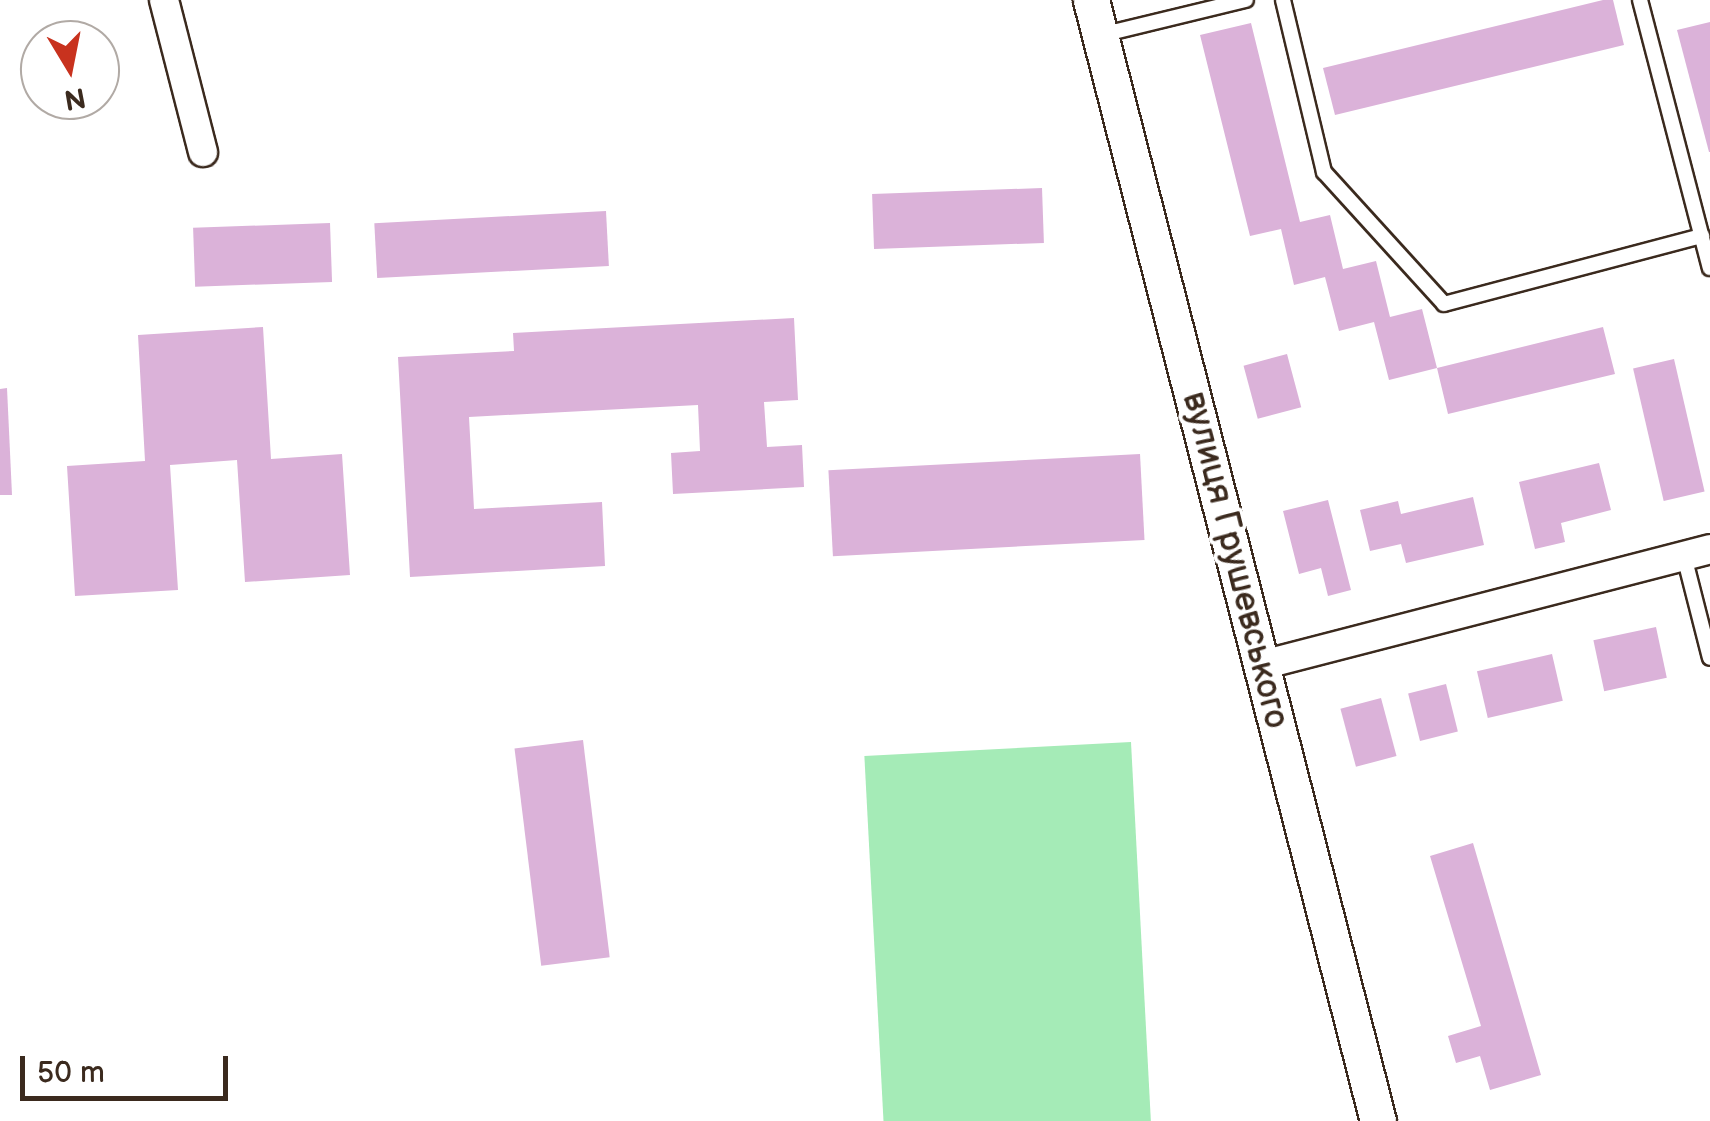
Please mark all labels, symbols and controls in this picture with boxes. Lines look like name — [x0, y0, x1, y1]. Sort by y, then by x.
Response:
north arrow — [20, 20, 120, 120]
text: N — [62, 80, 88, 116]
street label: вулиця Грушевського — [1173, 387, 1297, 733]
scale bar — [25, 1036, 232, 1098]
text: 50 m — [37, 1055, 105, 1091]

